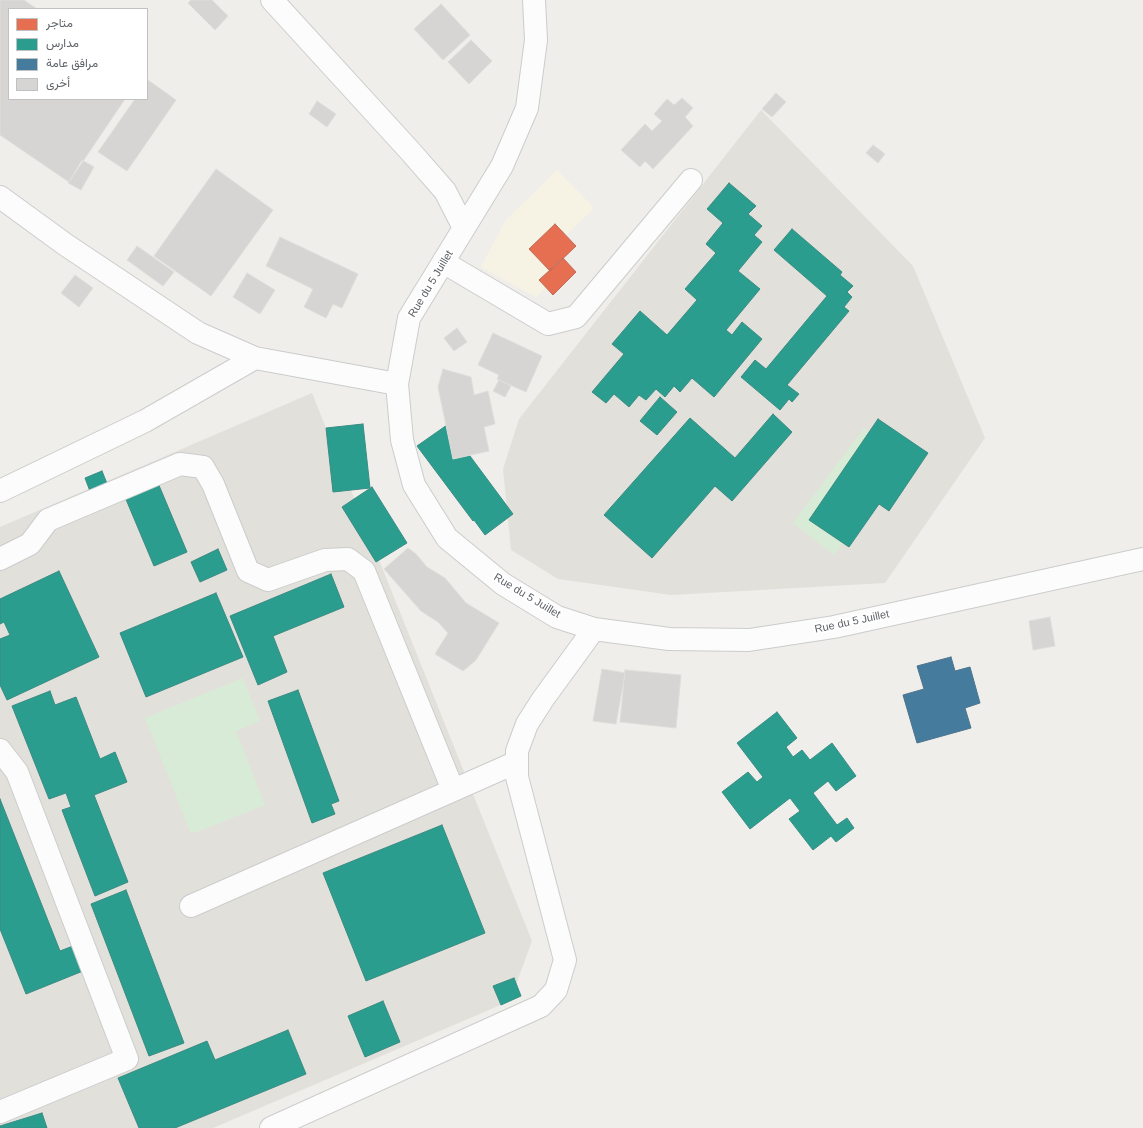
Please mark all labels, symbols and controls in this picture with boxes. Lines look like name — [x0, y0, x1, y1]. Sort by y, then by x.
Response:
legend — [8, 8, 148, 100]
text: متاجر — [46, 16, 73, 30]
text: مدارس — [46, 36, 79, 50]
text: مرافق عامة — [46, 56, 98, 70]
text: أخرى — [46, 76, 70, 90]
street label: Rue du 5 Juillet — [406, 248, 456, 320]
street label: Rue du 5 Juillet — [491, 571, 563, 621]
street label: Rue du 5 Juillet — [814, 608, 890, 636]

